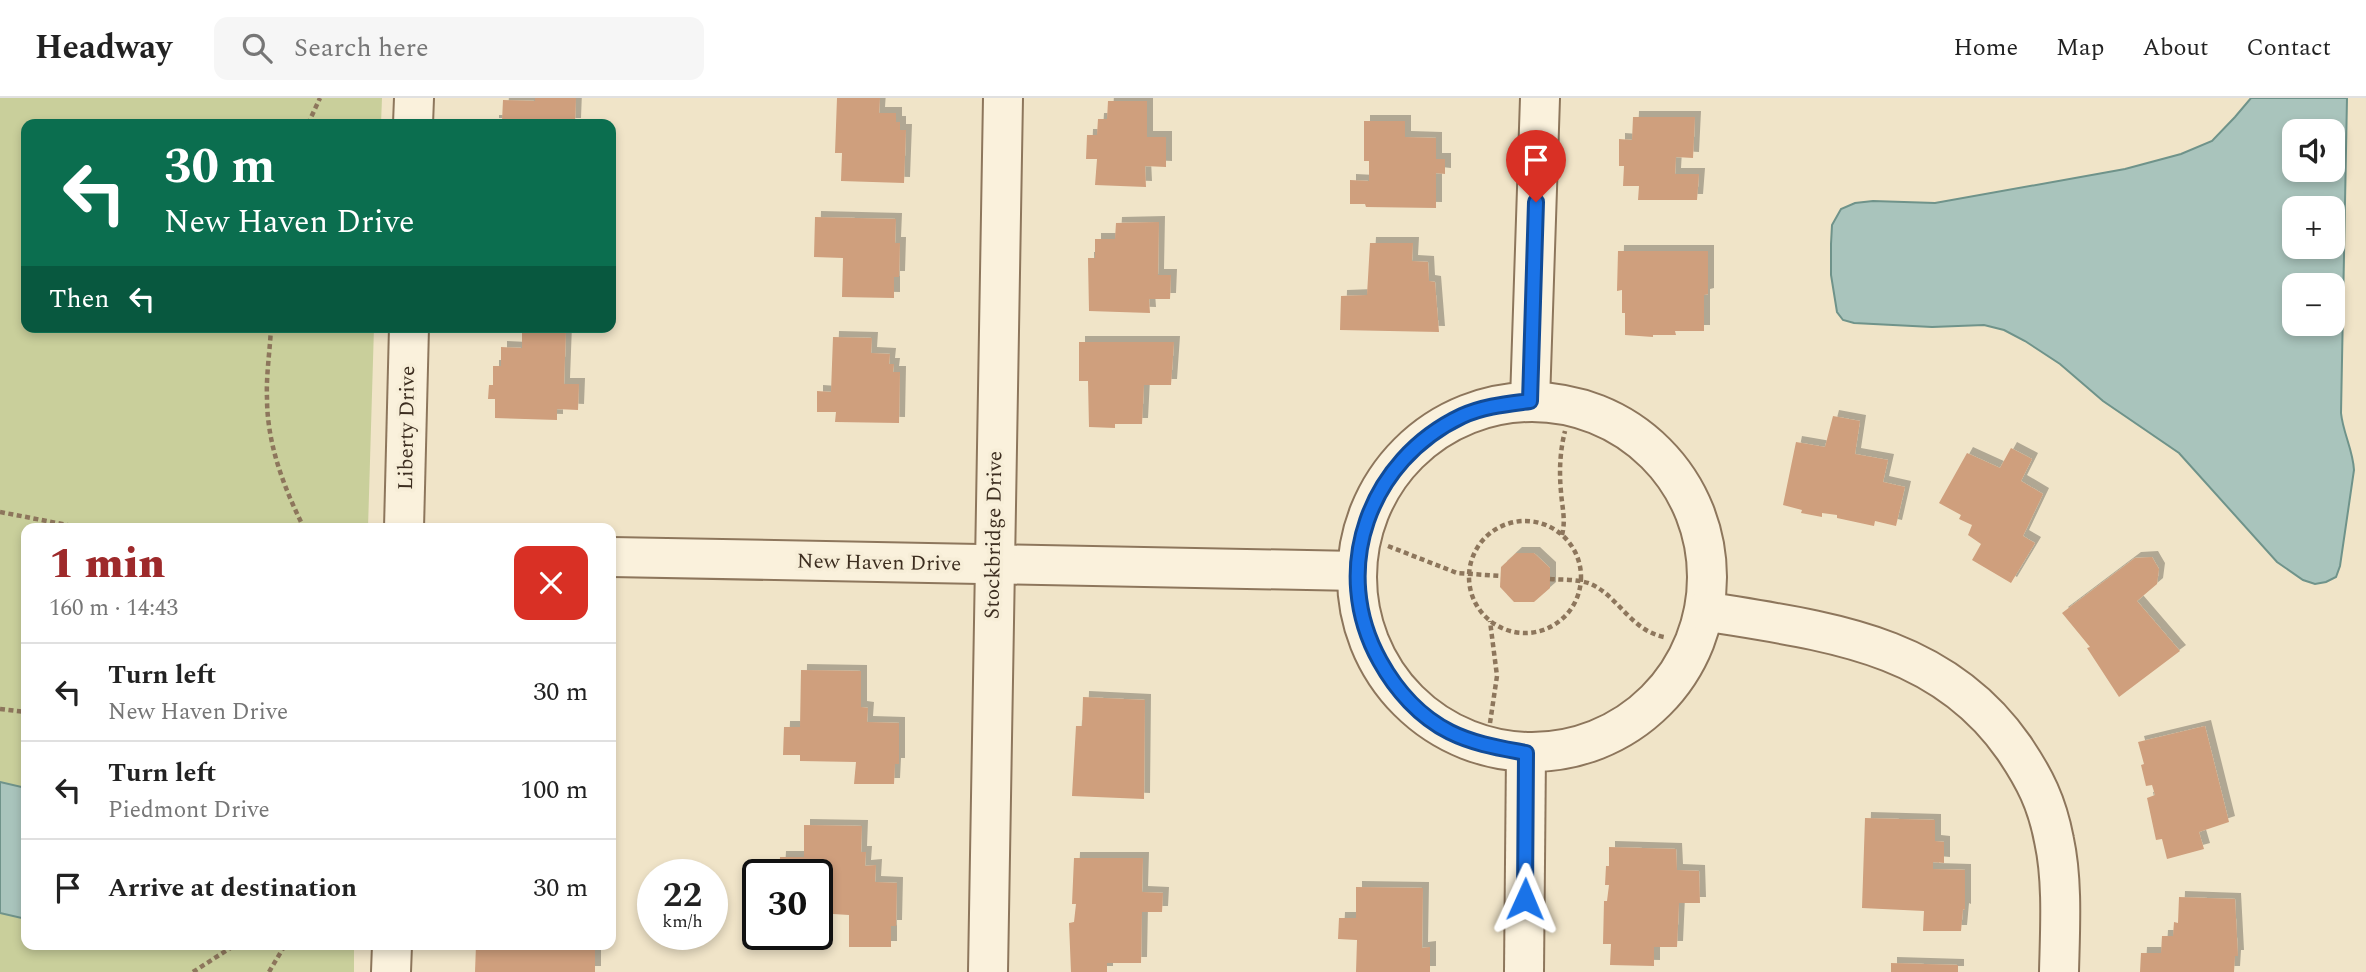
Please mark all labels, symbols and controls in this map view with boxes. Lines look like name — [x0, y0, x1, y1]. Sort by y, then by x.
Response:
search box — [214, 17, 704, 80]
text: Headway — [35, 23, 172, 73]
text: Search here — [294, 28, 429, 68]
icon: search — [238, 29, 276, 67]
text: Home — [1953, 30, 2018, 66]
text: Map — [2056, 30, 2104, 66]
text: About — [2142, 30, 2208, 66]
text: Contact — [2246, 30, 2331, 66]
map controls — [2282, 119, 2345, 336]
button: sound — [2282, 119, 2345, 182]
text: 30 m — [164, 130, 275, 205]
pin — [1506, 130, 1566, 202]
icon: arrive — [1517, 141, 1555, 179]
icon: left — [49, 147, 140, 238]
button: + — [2282, 196, 2345, 259]
text: New Haven Drive — [164, 198, 415, 247]
button: − — [2282, 273, 2345, 336]
text: Then — [49, 279, 109, 319]
icon: left — [123, 280, 161, 318]
street label: Liberty Drive — [390, 366, 424, 490]
street label: Stockbridge Drive — [977, 451, 1011, 619]
text: 1 min — [49, 533, 165, 596]
button: close — [514, 546, 588, 620]
street label: New Haven Drive — [797, 546, 961, 580]
text: 160 m · 14:43 — [49, 591, 178, 626]
text: Turn left — [108, 655, 216, 695]
text: 30 m — [533, 672, 588, 712]
icon: left — [49, 673, 87, 711]
text: New Haven Drive — [108, 695, 288, 730]
text: Turn left — [108, 753, 216, 793]
text: 100 m — [520, 770, 588, 810]
icon: left — [49, 771, 87, 809]
text: Piedmont Drive — [108, 793, 270, 828]
speed limit sign: 30 — [742, 859, 833, 950]
position arrow — [1488, 862, 1562, 936]
text: Arrive at destination — [108, 868, 357, 908]
text: 30 m — [533, 868, 588, 908]
icon: arrive — [49, 869, 87, 907]
text: 22 — [663, 869, 702, 922]
text: km/h — [662, 908, 703, 935]

